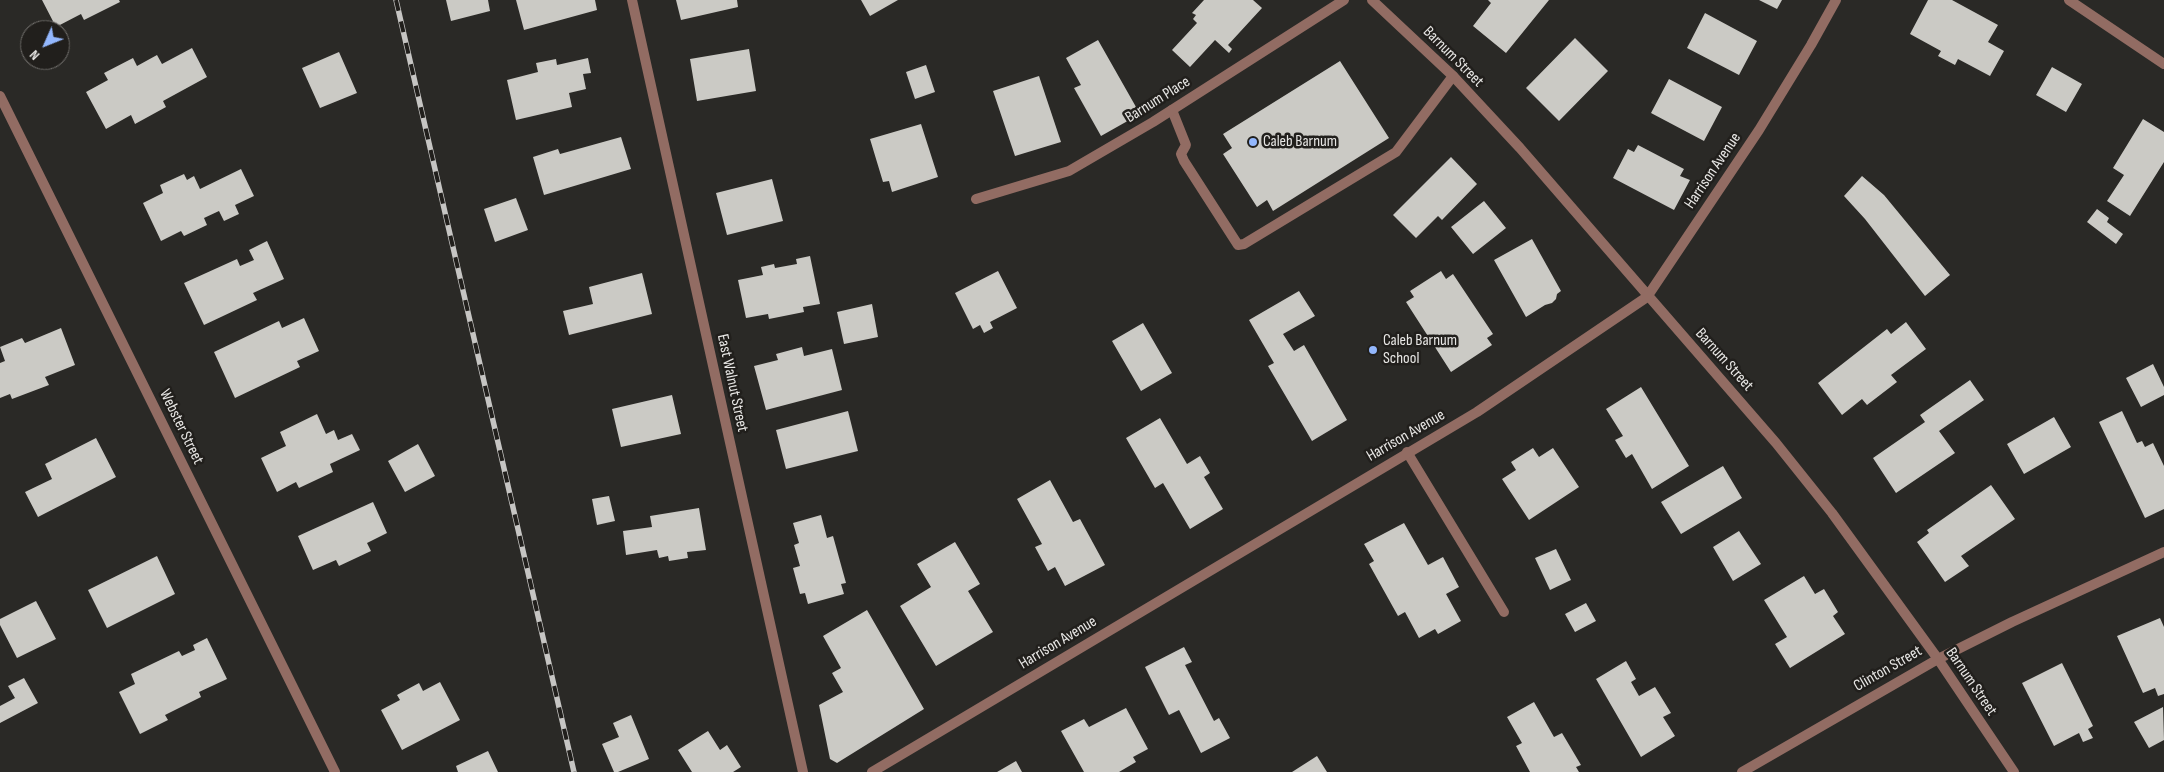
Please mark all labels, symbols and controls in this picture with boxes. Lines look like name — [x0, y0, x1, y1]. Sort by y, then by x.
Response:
north arrow — [20, 20, 70, 70]
street label: Barnum Street — [1419, 23, 1487, 91]
text: N — [26, 46, 43, 64]
street label: Barnum Place — [1122, 73, 1194, 127]
street label: Harrison Avenue — [1681, 129, 1745, 213]
place label: Caleb Barnum — [1263, 132, 1337, 152]
marker: Caleb Barnum — [1247, 136, 1259, 148]
street label: Barnum Street — [1691, 325, 1757, 395]
place label: Caleb Barnum School — [1383, 331, 1457, 369]
street label: East Walnut Street — [712, 332, 752, 434]
marker: Caleb Barnum School — [1367, 344, 1379, 356]
street label: Webster Street — [155, 386, 207, 468]
street label: Harrison Avenue — [1363, 406, 1449, 466]
street label: Harrison Avenue — [1016, 612, 1100, 674]
street label: Clinton Street — [1850, 642, 1926, 696]
street label: Barnum Street — [1941, 644, 2001, 720]

